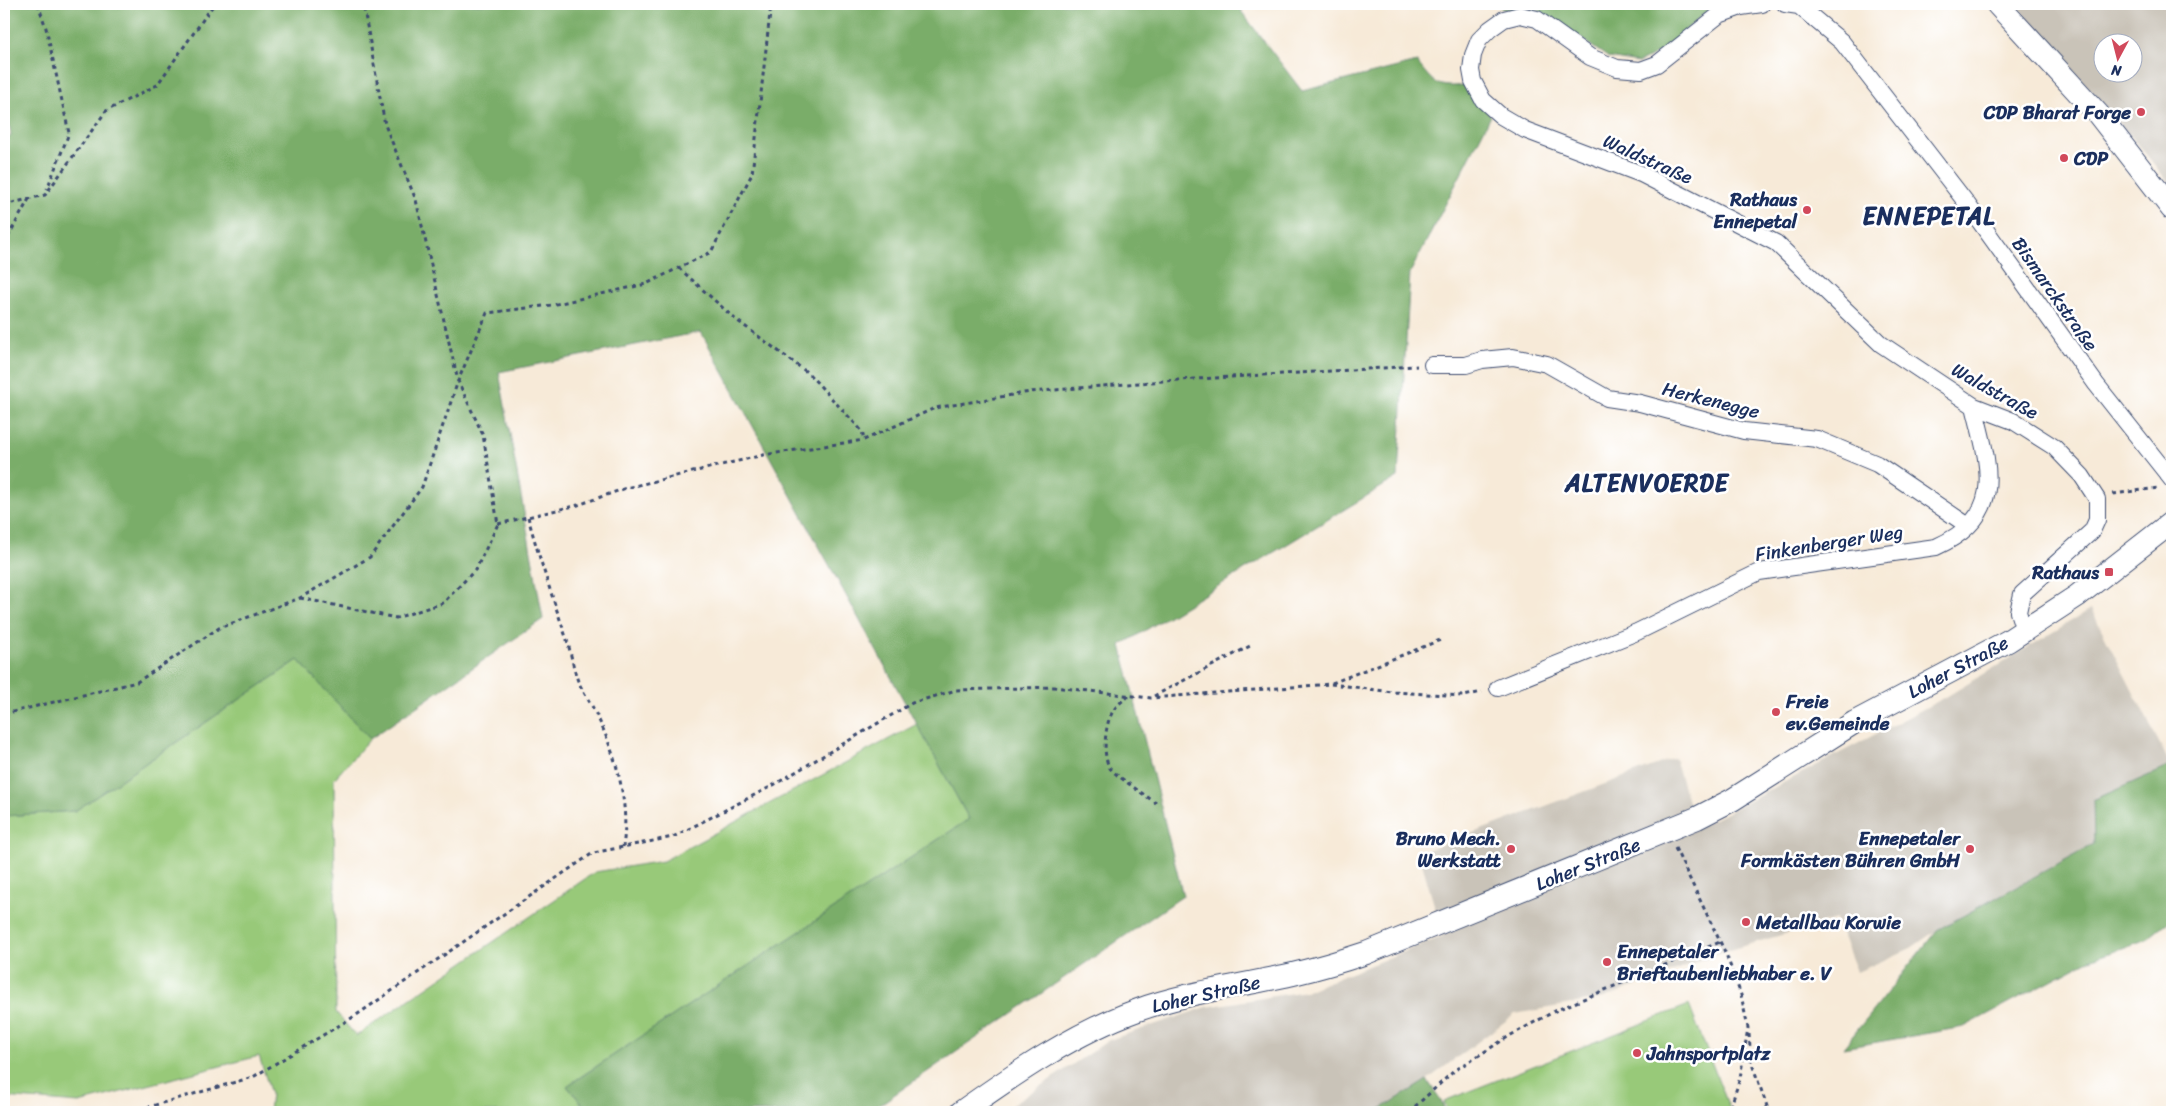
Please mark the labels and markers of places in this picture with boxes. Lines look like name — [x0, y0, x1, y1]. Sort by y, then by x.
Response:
place label: CDP Bharat Forge — [1983, 96, 2131, 129]
marker: CDP Bharat Forge — [2135, 106, 2147, 118]
place label: CDP — [2073, 142, 2109, 175]
marker: CDP — [2058, 152, 2070, 164]
place label: Rathaus Ennepetal — [1713, 183, 1799, 238]
marker: Rathaus Ennepetal — [1801, 204, 1813, 216]
place label: Rathaus — [2031, 556, 2100, 589]
marker: Rathaus — [2103, 566, 2115, 578]
place label: Freie ev.Gemeinde — [1785, 685, 1890, 740]
marker: Freie ev.Gemeinde — [1770, 706, 1782, 718]
place label: Bruno Mech. Werkstatt — [1396, 822, 1501, 877]
place label: Ennepetaler Formkästen Bühren GmbH — [1740, 822, 1961, 877]
marker: Bruno Mech. Werkstatt — [1505, 843, 1517, 855]
marker: Ennepetaler Formkästen Bühren GmbH — [1964, 843, 1976, 855]
place label: Metallbau Korwie — [1755, 906, 1901, 939]
marker: Metallbau Korwie — [1740, 916, 1752, 928]
place label: Ennepetaler Brieftaubenliebhaber e. V — [1617, 935, 1833, 990]
marker: Ennepetaler Brieftaubenliebhaber e. V — [1601, 956, 1613, 968]
place label: Jahnsportplatz — [1646, 1037, 1771, 1070]
marker: Jahnsportplatz — [1631, 1047, 1643, 1059]

